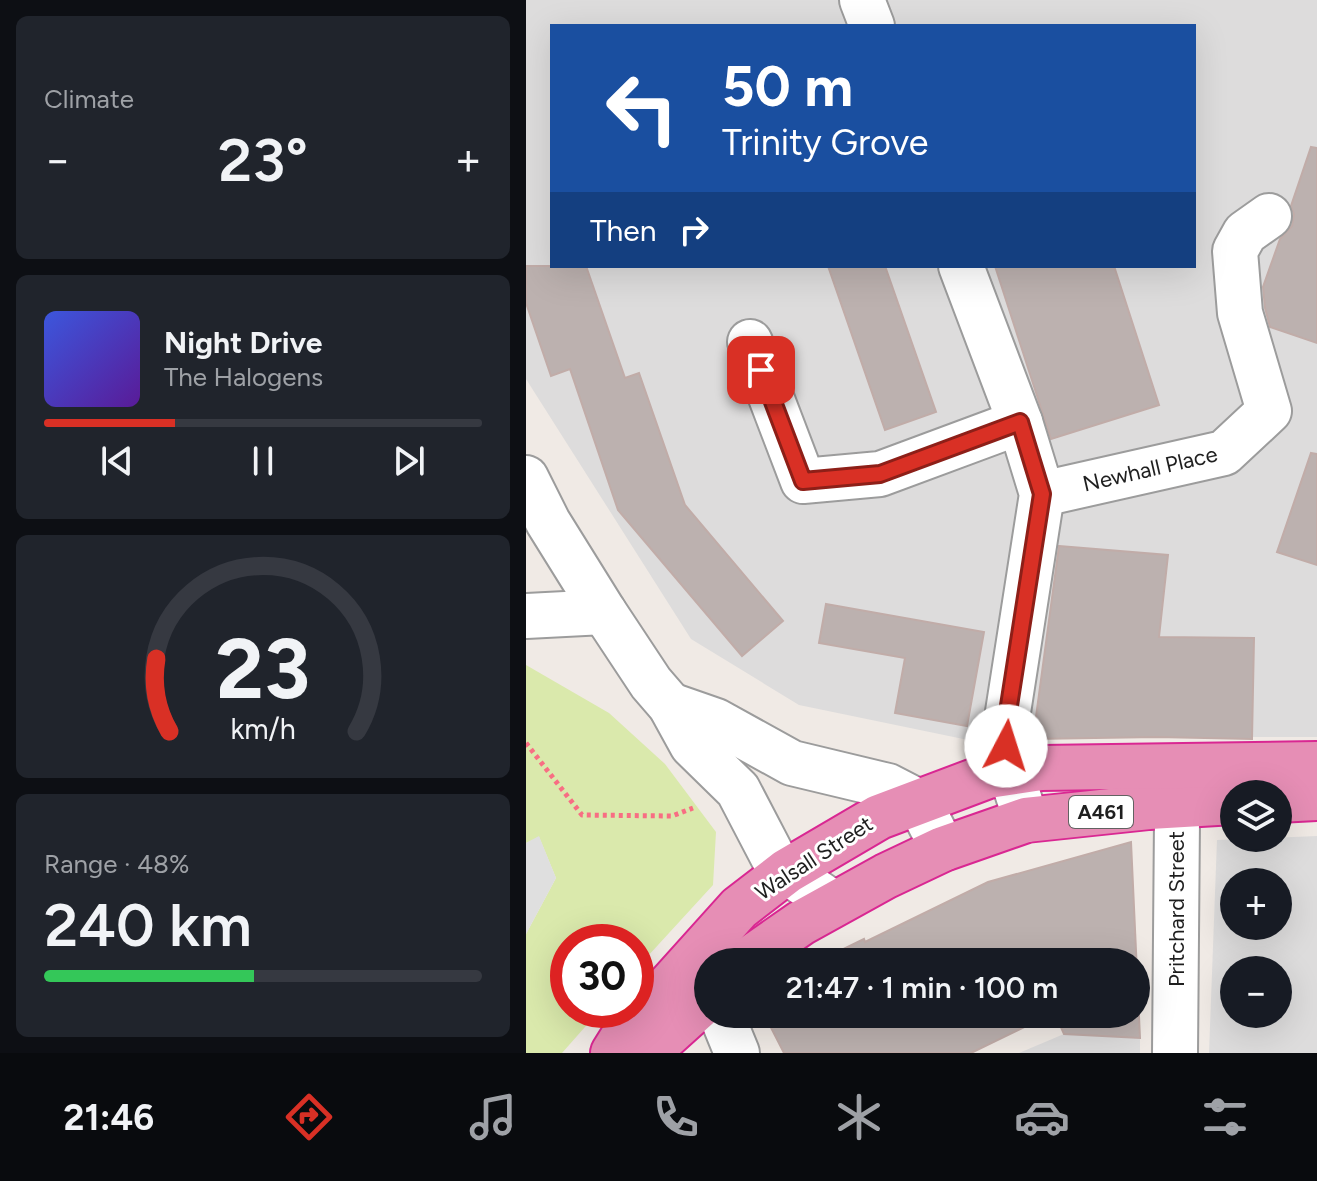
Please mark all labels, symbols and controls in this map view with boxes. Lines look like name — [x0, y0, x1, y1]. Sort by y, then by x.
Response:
text: 50 m — [722, 53, 853, 120]
icon: left — [590, 56, 694, 160]
text: Climate — [44, 83, 134, 115]
text: Trinity Grove — [722, 121, 928, 164]
text: 23° — [218, 124, 308, 196]
text: − — [44, 133, 71, 186]
text: + — [455, 133, 482, 186]
icon: right — [672, 208, 716, 252]
text: Then — [590, 212, 656, 249]
text: Night Drive — [164, 324, 322, 361]
pin — [727, 336, 795, 404]
icon: arrive — [739, 348, 783, 392]
text: The Halogens — [164, 361, 323, 393]
icon: previous — [95, 439, 139, 483]
icon: pause — [241, 439, 285, 483]
icon: next — [387, 439, 431, 483]
street label: Newhall Place — [1080, 440, 1220, 498]
text: 23 — [216, 619, 310, 719]
position arrow — [964, 704, 1048, 788]
text: km/h — [230, 712, 296, 746]
map controls — [1220, 780, 1292, 1028]
button: layers — [1220, 780, 1292, 852]
road number: A461 — [1069, 796, 1133, 828]
street label: Walsall Street — [750, 810, 878, 906]
street label: Pritchard Street — [1163, 831, 1190, 987]
text: Range · 48% — [44, 848, 190, 880]
button: + — [1220, 868, 1292, 940]
text: 240 km — [44, 889, 252, 961]
speed limit sign: 30 — [550, 924, 654, 1028]
button: − — [1220, 956, 1292, 1028]
text: 21:47 · 1 min · 100 m — [786, 969, 1058, 1006]
icon: directions — [281, 1089, 337, 1145]
icon: music — [465, 1089, 521, 1145]
icon: phone — [648, 1089, 704, 1145]
icon: climate — [831, 1089, 887, 1145]
icon: car — [1014, 1089, 1070, 1145]
icon: filters — [1197, 1089, 1253, 1145]
text: 21:46 — [64, 1096, 154, 1139]

